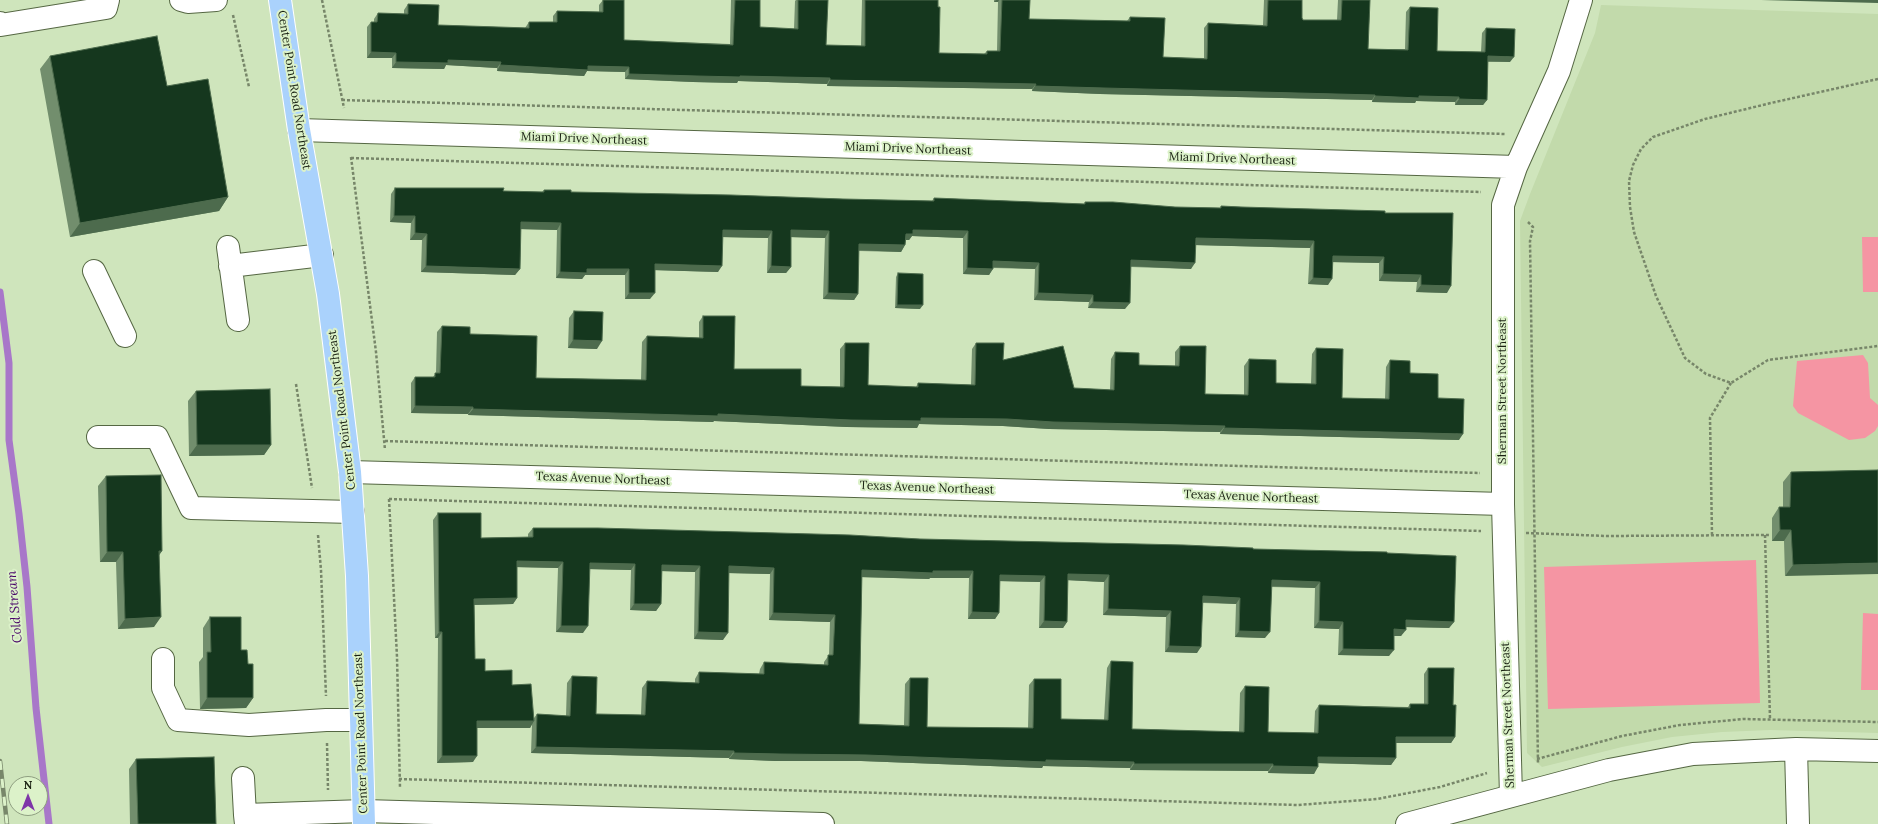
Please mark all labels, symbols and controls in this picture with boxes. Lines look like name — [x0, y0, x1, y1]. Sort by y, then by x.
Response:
street label: Center Point Road Northeast — [274, 9, 314, 171]
street label: Miami Drive Northeast — [520, 130, 648, 148]
street label: Miami Drive Northeast — [844, 140, 972, 158]
street label: Miami Drive Northeast — [1168, 150, 1296, 168]
street label: Sherman Street Northeast — [1496, 318, 1510, 464]
street label: Center Point Road Northeast — [325, 329, 359, 491]
street label: Texas Avenue Northeast — [535, 469, 671, 489]
street label: Texas Avenue Northeast — [859, 478, 995, 498]
street label: Texas Avenue Northeast — [1183, 487, 1319, 507]
water label: Cold Stream — [4, 570, 26, 644]
street label: Sherman Street Northeast — [1498, 642, 1518, 788]
street label: Center Point Road Northeast — [351, 652, 371, 814]
north arrow — [8, 776, 48, 816]
text: N — [24, 778, 32, 792]

